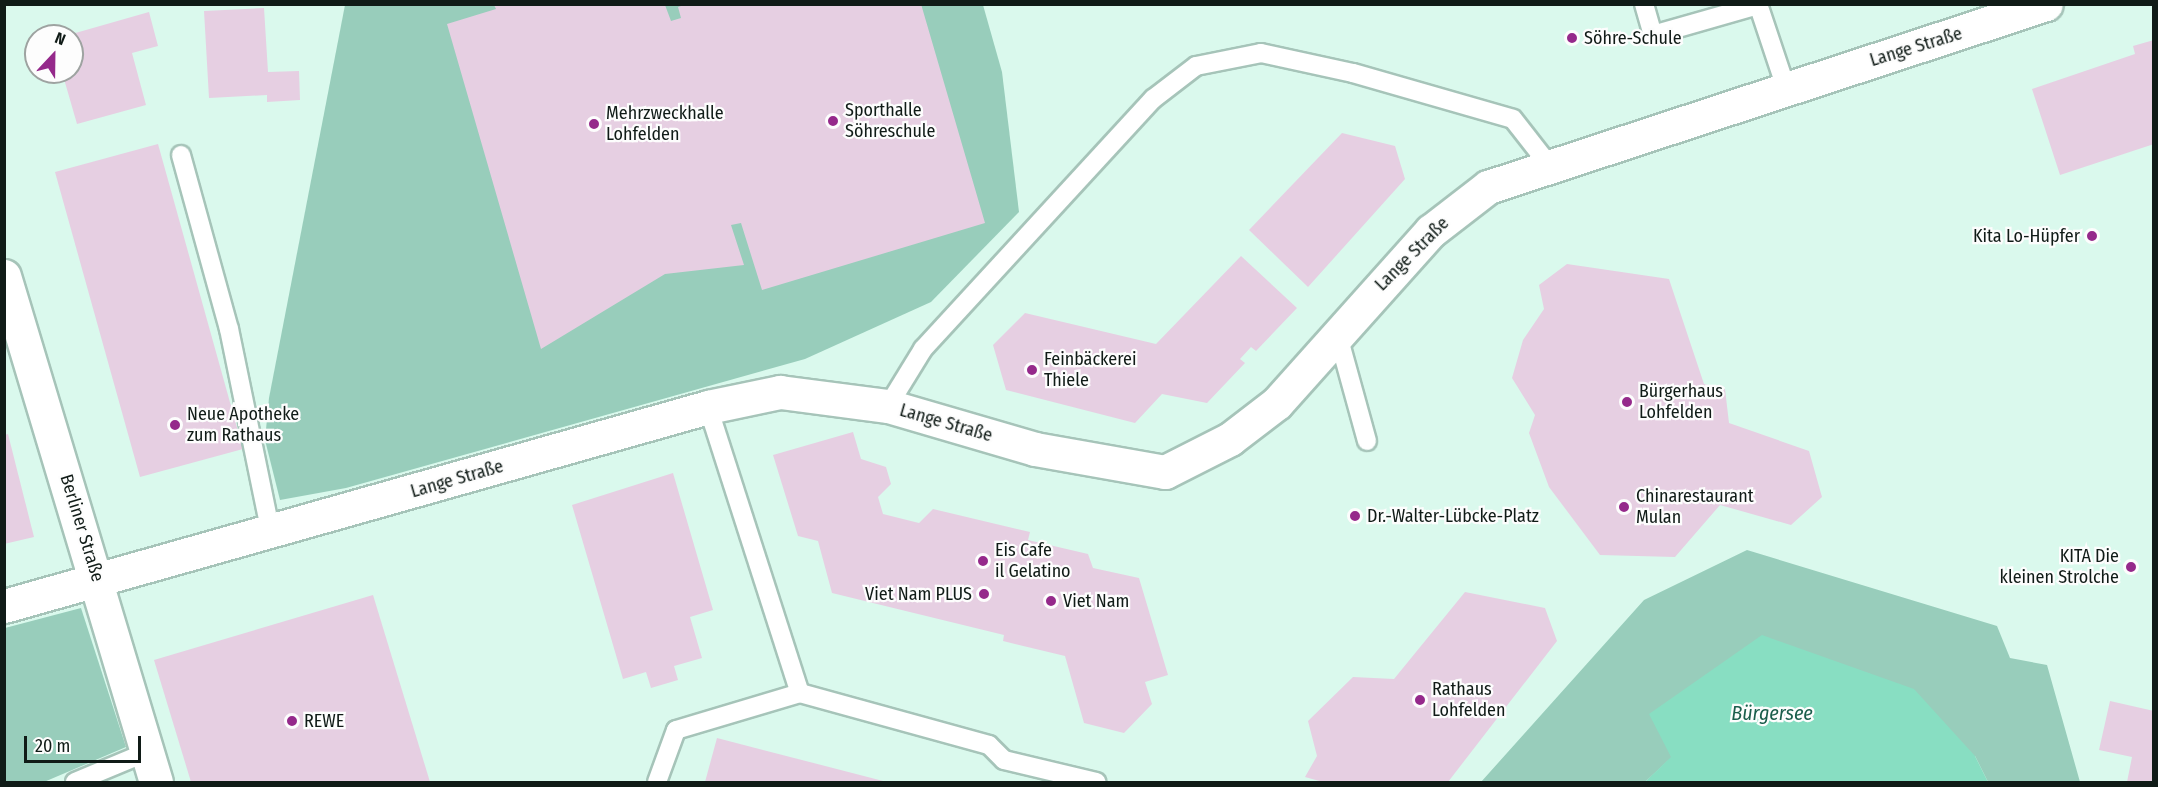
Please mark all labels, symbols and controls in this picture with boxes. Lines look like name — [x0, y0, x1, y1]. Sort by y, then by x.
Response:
street label: Lange Straße — [1867, 23, 1965, 71]
north arrow — [24, 24, 84, 84]
place label: Söhre-Schule — [1584, 27, 1682, 49]
text: N — [52, 28, 68, 49]
marker: Söhre-Schule — [1565, 31, 1579, 45]
place label: Sporthalle Söhreschule — [845, 100, 935, 142]
place label: Mehrzweckhalle Lohfelden — [606, 103, 724, 146]
marker: Sporthalle Söhreschule — [826, 114, 840, 128]
marker: Mehrzweckhalle Lohfelden — [587, 117, 601, 131]
street label: Lange Straße — [1371, 213, 1453, 295]
place label: Kita Lo-Hüpfer — [1973, 225, 2080, 247]
marker: Kita Lo-Hüpfer — [2085, 229, 2099, 243]
place label: Feinbäckerei Thiele — [1044, 349, 1136, 392]
marker: Feinbäckerei Thiele — [1025, 363, 1039, 377]
place label: Bürgerhaus Lohfelden — [1639, 381, 1723, 424]
marker: Bürgerhaus Lohfelden — [1620, 395, 1634, 409]
street label: Lange Straße — [897, 399, 995, 447]
place label: Neue Apotheke zum Rathaus — [187, 404, 299, 446]
marker: Neue Apotheke zum Rathaus — [168, 418, 182, 432]
street label: Lange Straße — [408, 455, 506, 503]
street label: Berliner Straße — [55, 472, 109, 584]
place label: Chinarestaurant Mulan — [1636, 486, 1754, 528]
marker: Chinarestaurant Mulan — [1617, 500, 1631, 514]
place label: Dr.-Walter-Lübcke-Platz — [1367, 505, 1539, 527]
marker: Dr.-Walter-Lübcke-Platz — [1348, 509, 1362, 523]
place label: Eis Cafe il Gelatino — [995, 540, 1071, 582]
place label: KITA Die kleinen Strolche — [2000, 546, 2119, 588]
marker: Eis Cafe il Gelatino — [976, 554, 990, 568]
marker: KITA Die kleinen Strolche — [2124, 560, 2138, 574]
place label: Viet Nam PLUS — [865, 583, 972, 605]
marker: Viet Nam PLUS — [977, 587, 991, 601]
place label: Viet Nam — [1063, 590, 1129, 612]
marker: Viet Nam — [1044, 594, 1058, 608]
place label: Rathaus Lohfelden — [1432, 679, 1505, 722]
marker: Rathaus Lohfelden — [1413, 693, 1427, 707]
water label: Bürgersee — [1731, 701, 1813, 725]
place label: REWE — [304, 710, 344, 732]
marker: REWE — [285, 714, 299, 728]
scale bar — [27, 724, 144, 762]
text: 20 m — [35, 735, 70, 757]

